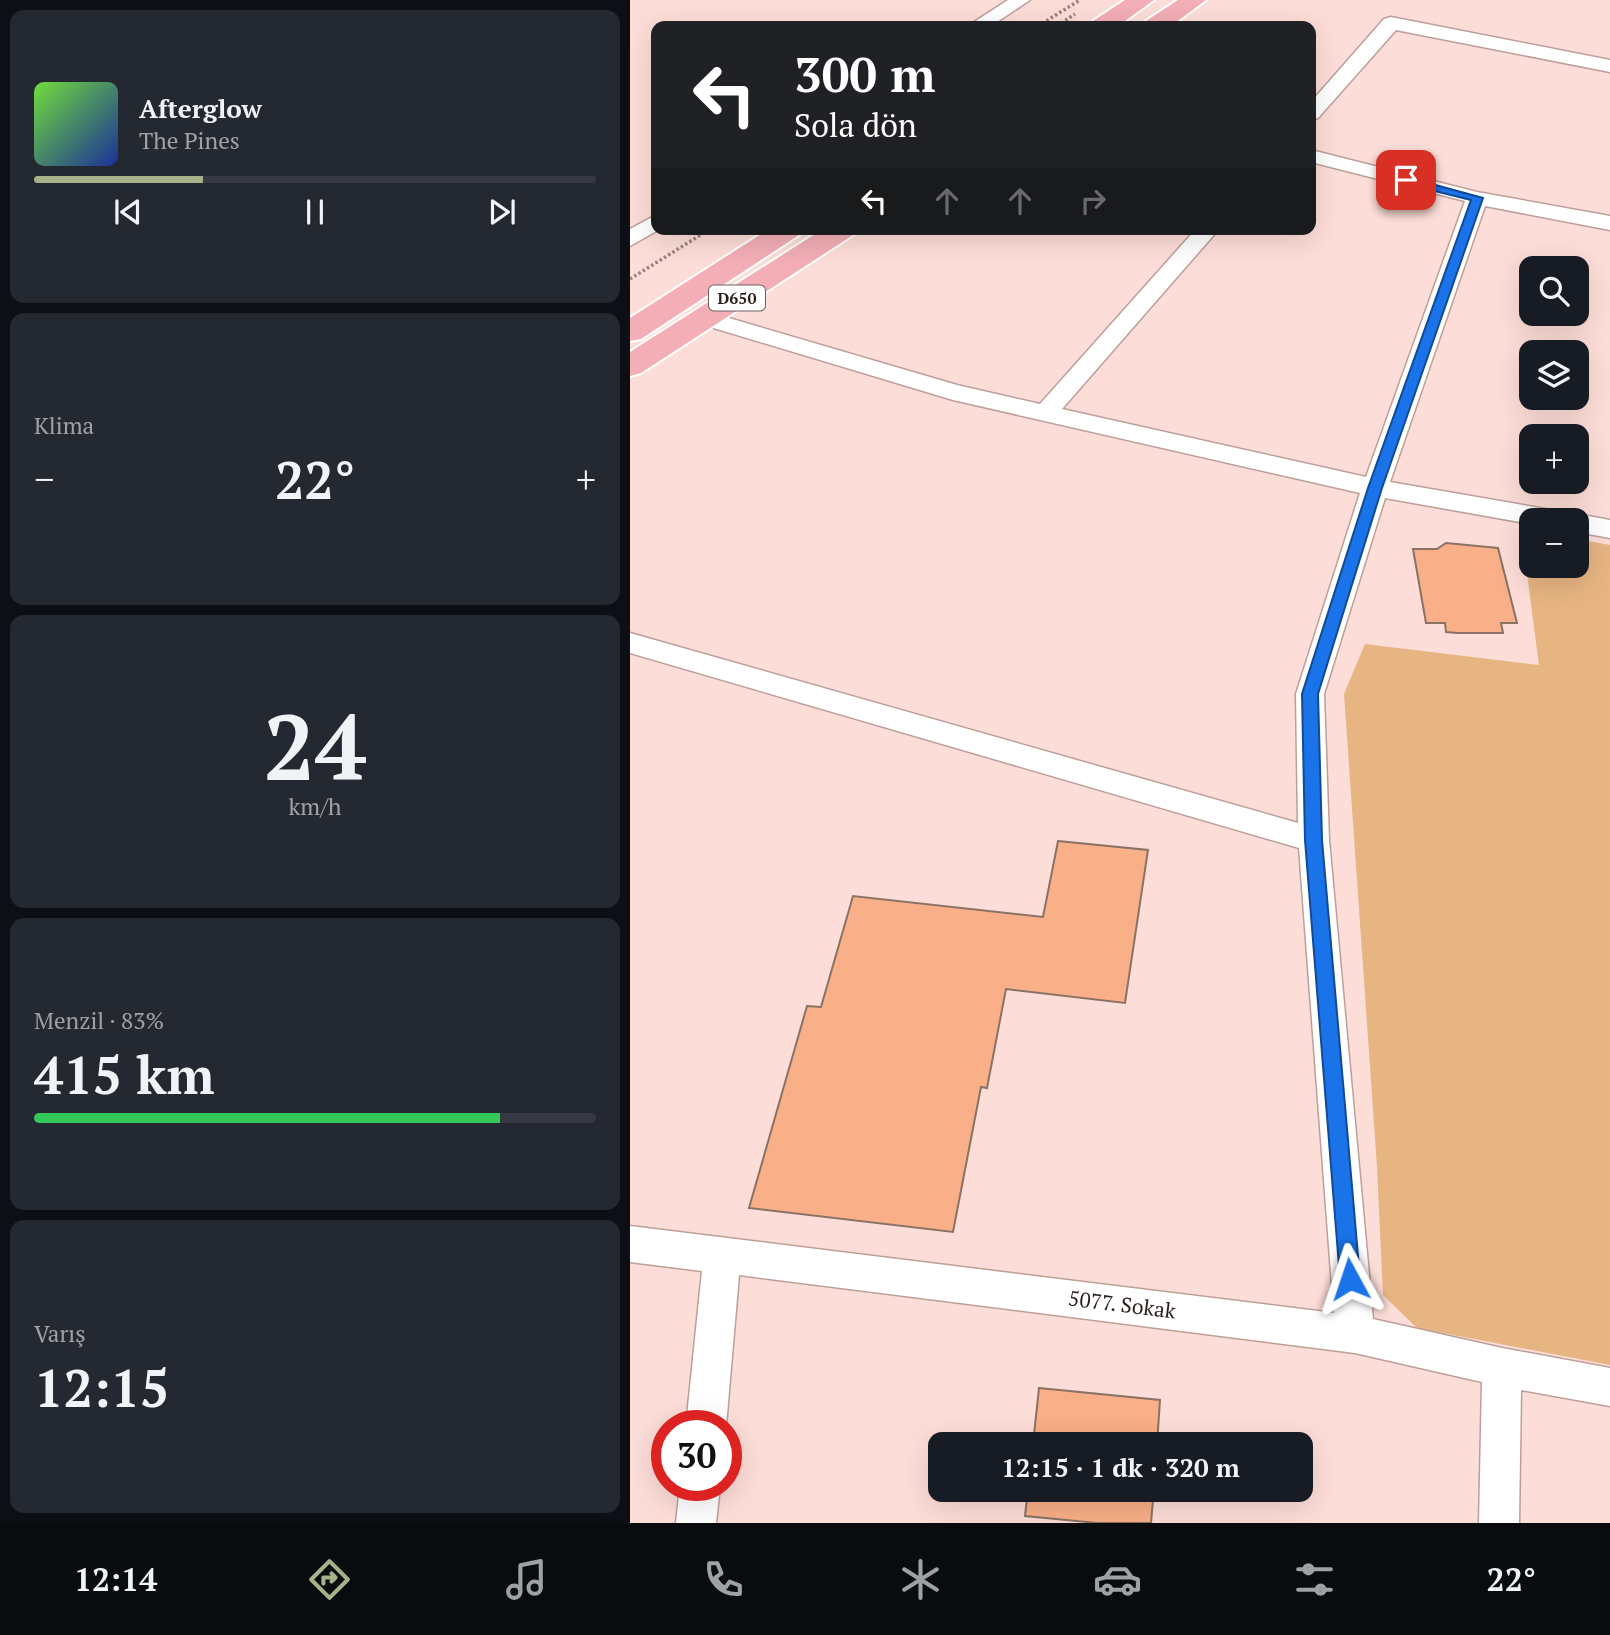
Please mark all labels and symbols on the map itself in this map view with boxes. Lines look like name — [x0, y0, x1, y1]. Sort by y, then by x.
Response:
pin — [1376, 150, 1436, 210]
road number: D650 — [709, 286, 765, 310]
position arrow — [1313, 1242, 1387, 1316]
street label: 5077. Sokak — [1067, 1284, 1178, 1324]
speed limit sign: 30 — [651, 1410, 742, 1501]

